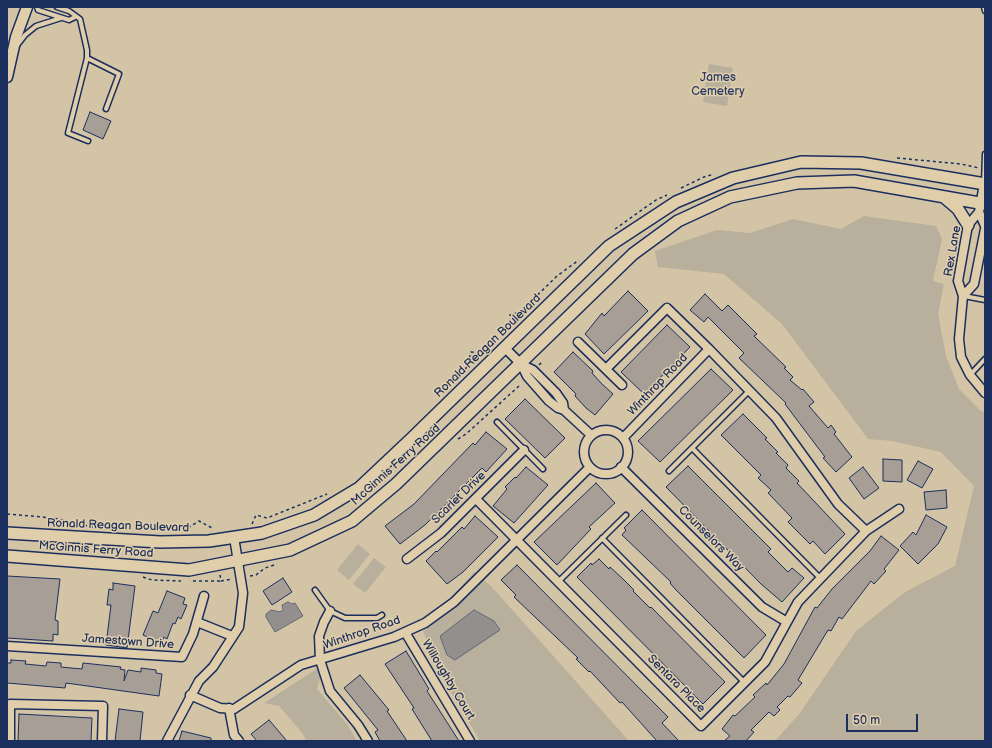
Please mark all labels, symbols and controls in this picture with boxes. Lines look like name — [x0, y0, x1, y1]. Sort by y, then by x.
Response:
park label: James Cemetery — [691, 71, 745, 99]
street label: Rex Lane — [941, 224, 965, 278]
street label: Ronald Reagan Boulevard — [432, 291, 544, 401]
street label: Winthrop Road — [625, 351, 691, 419]
street label: McGinnis Ferry Road — [348, 421, 444, 509]
street label: Scarlet Drive — [429, 469, 489, 527]
street label: Counselors Way — [675, 503, 747, 575]
street label: Ronald Reagan Boulevard — [47, 516, 189, 536]
street label: McGinnis Ferry Road — [38, 539, 154, 561]
street label: Winthrop Road — [322, 613, 402, 653]
street label: Jamestown Drive — [82, 632, 174, 652]
street label: Willoughby Court — [418, 637, 478, 723]
street label: Sentara Place — [644, 652, 708, 716]
scale bar — [848, 706, 920, 732]
text: 50 m — [853, 713, 880, 728]

